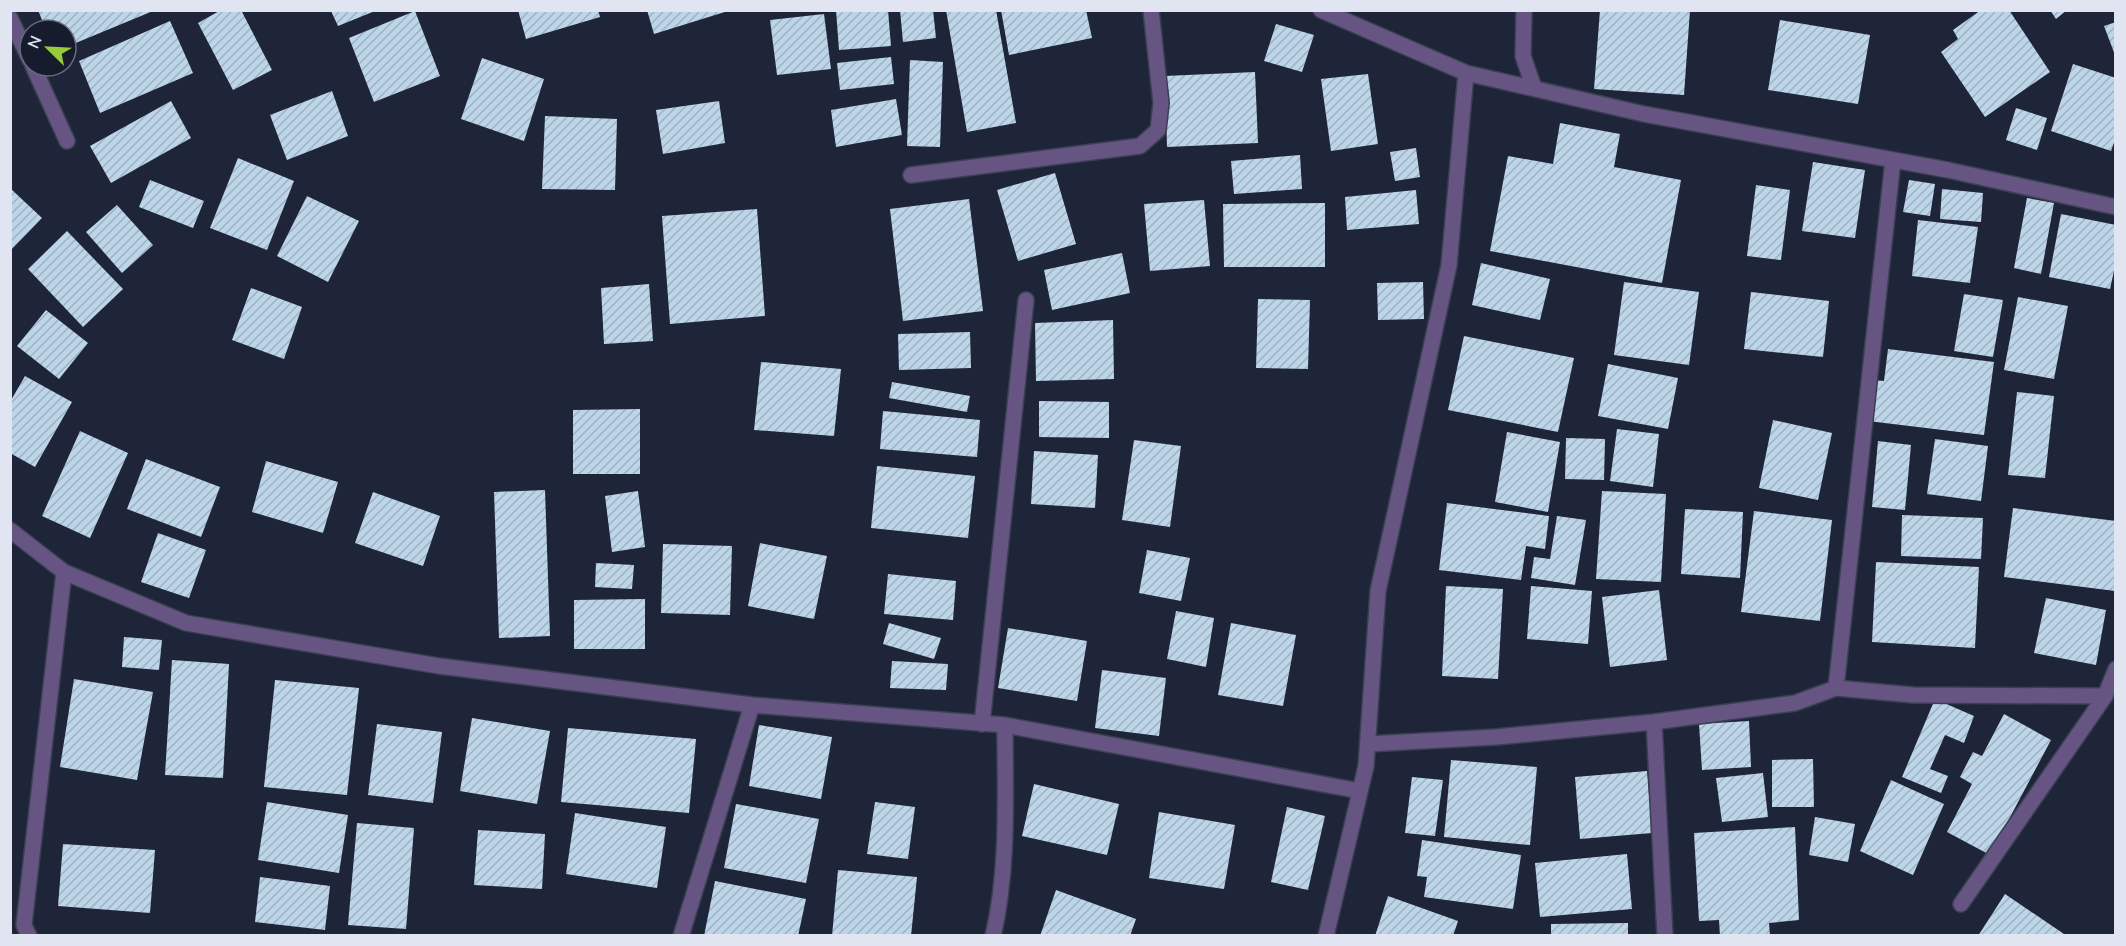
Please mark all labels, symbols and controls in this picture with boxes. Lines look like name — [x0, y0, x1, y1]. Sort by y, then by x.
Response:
north arrow — [18, 18, 78, 78]
text: N — [23, 32, 48, 52]

